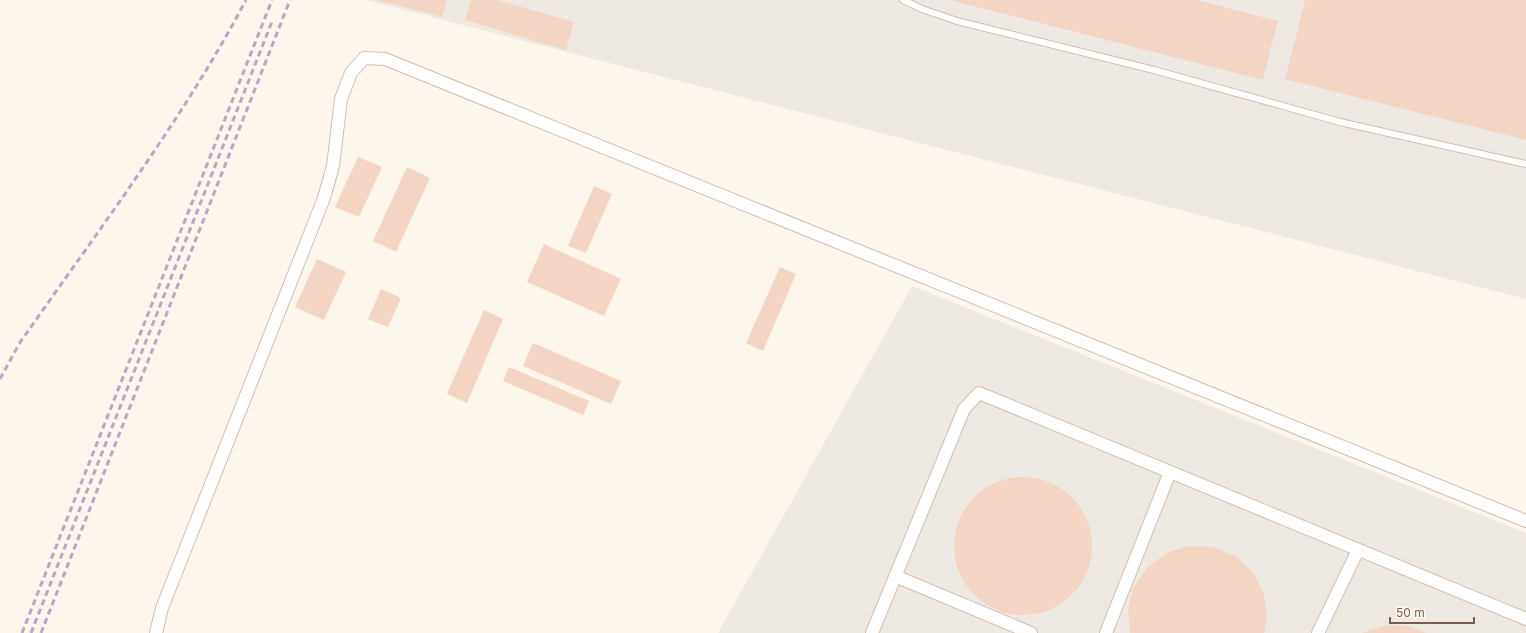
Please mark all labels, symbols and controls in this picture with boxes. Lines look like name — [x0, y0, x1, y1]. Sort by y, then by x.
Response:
scale bar — [1390, 599, 1474, 625]
text: 50 m — [1396, 605, 1425, 620]

